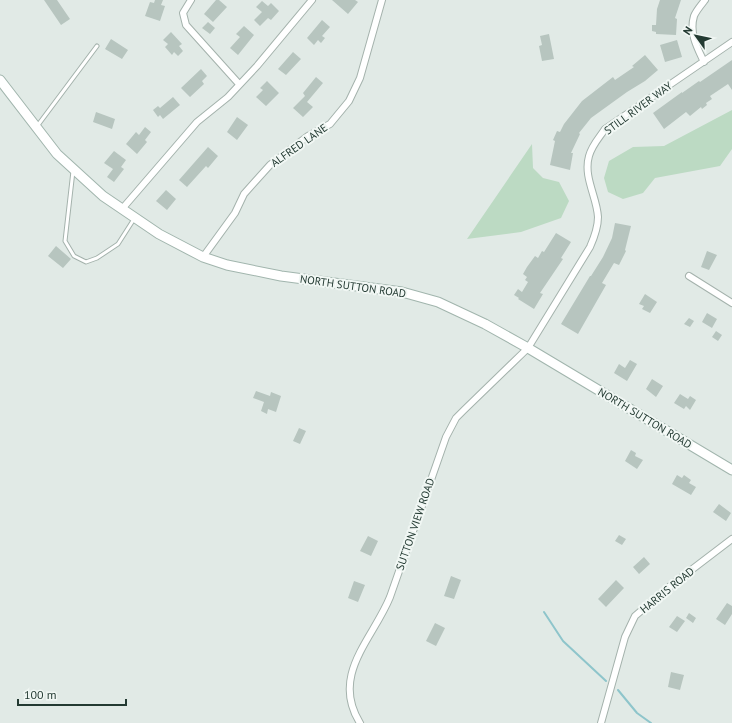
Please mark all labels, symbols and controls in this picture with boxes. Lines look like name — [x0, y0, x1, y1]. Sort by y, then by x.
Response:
north arrow — [676, 16, 716, 56]
text: N — [680, 24, 695, 37]
street label: STILL RIVER WAY — [601, 78, 675, 137]
street label: ALFRED LANE — [268, 120, 330, 170]
street label: NORTH SUTTON ROAD — [299, 272, 407, 300]
street label: NORTH SUTTON ROAD — [596, 384, 694, 452]
street label: SUTTON VIEW ROAD — [393, 476, 437, 572]
street label: HARRIS ROAD — [637, 564, 697, 616]
scale bar — [18, 681, 126, 707]
text: 100 m — [24, 687, 57, 702]

